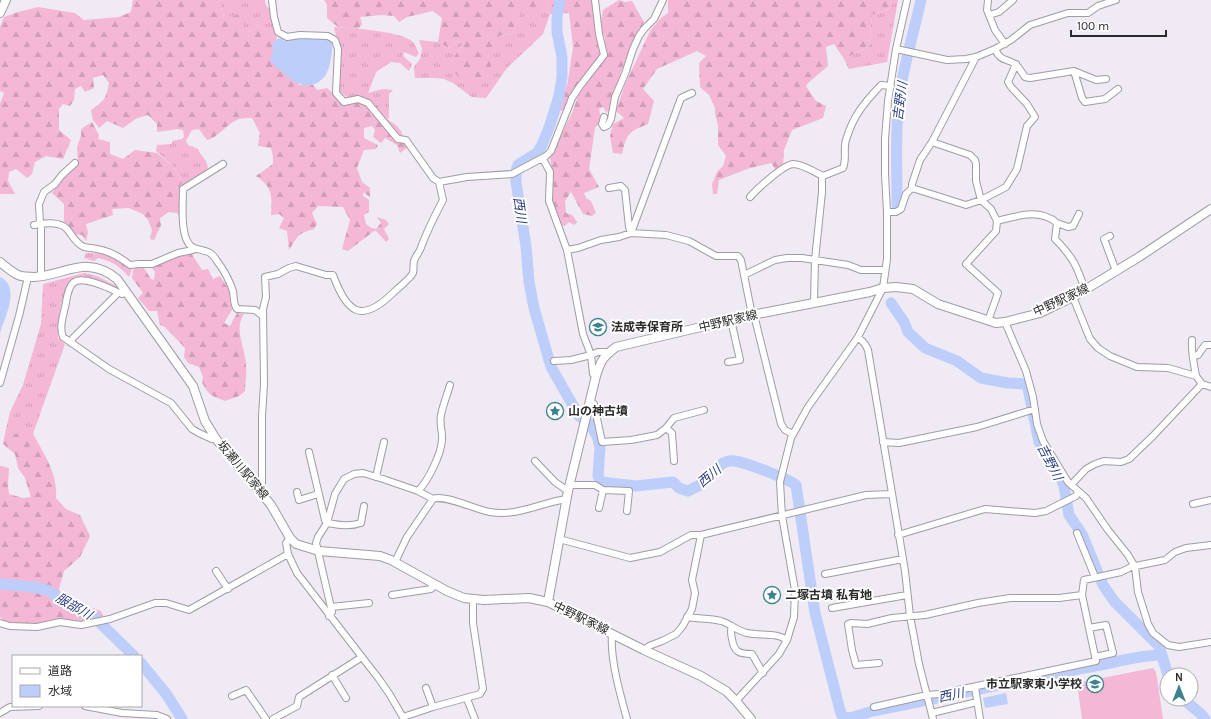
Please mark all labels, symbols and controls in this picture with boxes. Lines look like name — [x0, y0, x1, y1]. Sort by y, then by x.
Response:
scale bar — [1071, 12, 1166, 38]
text: 100 m — [1077, 19, 1109, 33]
water label: 吉野川 — [890, 79, 910, 121]
water label: 西川 — [511, 196, 530, 226]
street label: 中野駅家線 — [1031, 281, 1091, 319]
street label: 中野駅家線 — [697, 307, 759, 335]
school or university icon: 法成寺保育所 — [588, 317, 608, 337]
place label: 法成寺保育所 — [611, 320, 683, 334]
place icon: 山の神古墳 — [545, 401, 565, 421]
place label: 山の神古墳 — [568, 404, 628, 418]
street label: 坂瀬川駅家線 — [214, 438, 272, 502]
water label: 吉野川 — [1034, 441, 1066, 485]
water label: 西川 — [694, 461, 725, 490]
place icon: 二塚古墳 私有地 — [762, 585, 782, 605]
place label: 二塚古墳 私有地 — [785, 588, 872, 602]
water label: 服部川 — [53, 590, 96, 623]
street label: 中野駅家線 — [551, 599, 611, 637]
legend — [12, 655, 142, 707]
text: 道路 — [48, 664, 72, 678]
north arrow — [1159, 667, 1199, 707]
text: N — [1175, 671, 1183, 684]
school or university icon: 市立駅家東小学校 — [1085, 674, 1105, 694]
place label: 市立駅家東小学校 — [986, 677, 1082, 691]
text: 水域 — [48, 684, 72, 698]
water label: 西川 — [937, 685, 967, 705]

